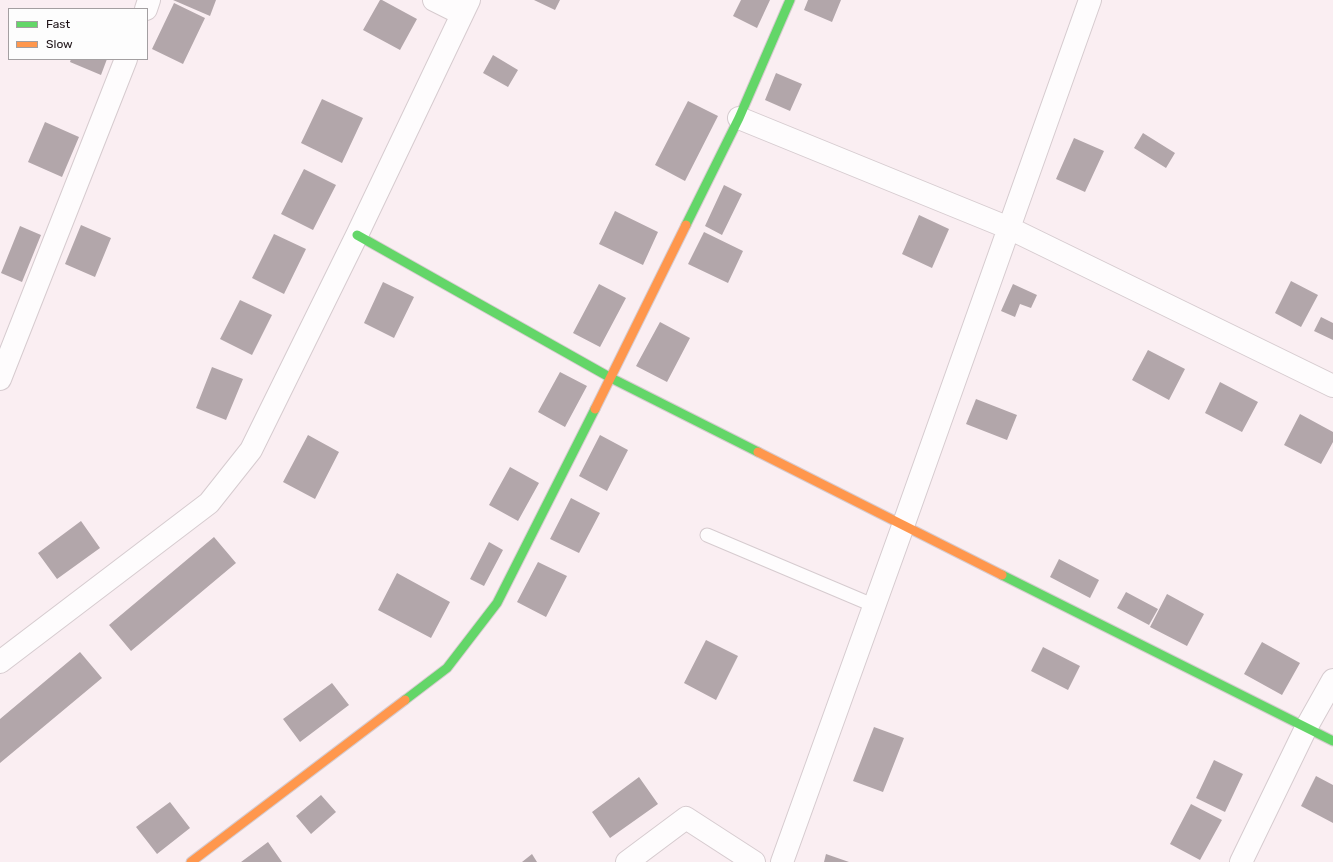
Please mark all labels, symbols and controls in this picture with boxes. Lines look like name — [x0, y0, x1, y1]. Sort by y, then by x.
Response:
legend — [8, 8, 148, 60]
text: Fast — [46, 17, 70, 31]
text: Slow — [46, 37, 73, 51]

